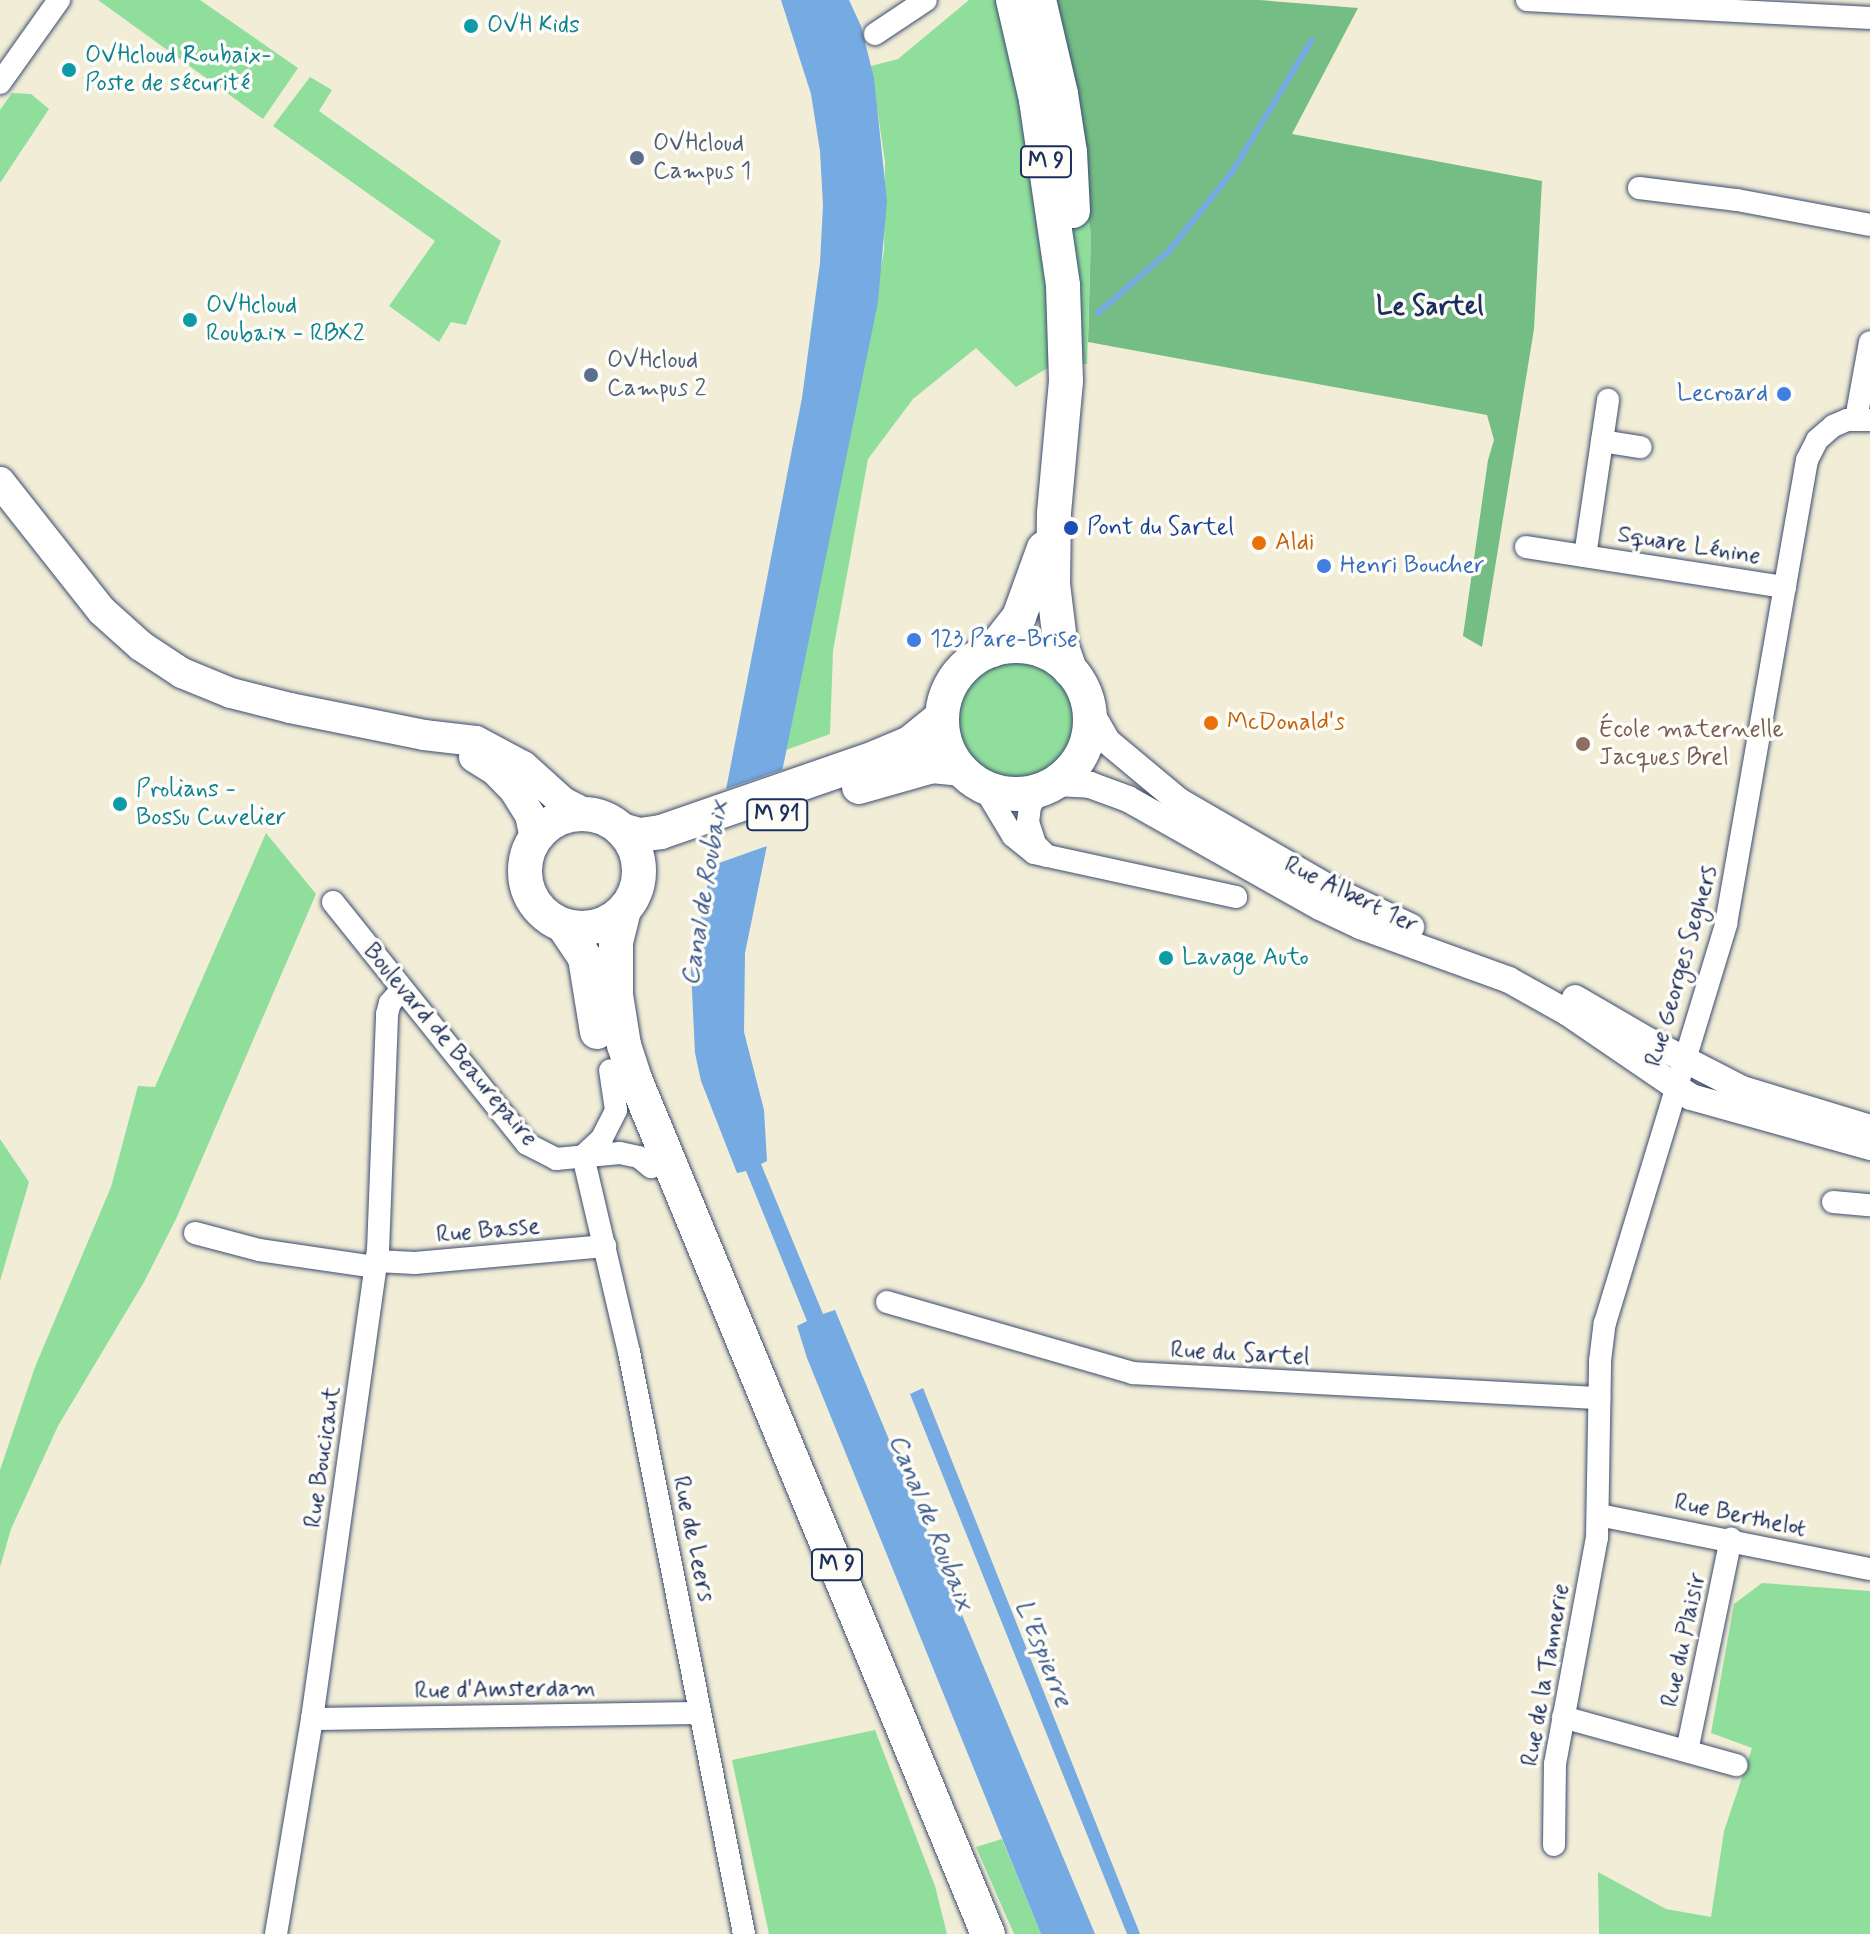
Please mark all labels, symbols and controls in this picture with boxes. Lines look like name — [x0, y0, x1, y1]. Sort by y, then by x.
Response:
place label: OVH Kids — [487, 12, 582, 40]
marker: OVH Kids — [462, 17, 480, 35]
place label: OVHcloud Roubaix- Poste de sécurité — [85, 42, 274, 98]
marker: OVHcloud Roubaix- Poste de sécurité — [60, 61, 78, 79]
place label: OVHcloud Campus 1 — [653, 130, 751, 186]
road number: M 9 — [1018, 144, 1074, 180]
marker: OVHcloud Campus 1 — [628, 149, 646, 167]
place label: OVHcloud Roubaix - RBX2 — [206, 292, 365, 348]
district label: Le Sartel — [1378, 292, 1482, 324]
marker: OVHcloud Roubaix - RBX2 — [181, 311, 199, 329]
place label: OVHcloud Campus 2 — [607, 347, 706, 403]
marker: OVHcloud Campus 2 — [582, 366, 600, 384]
place label: Lecroard — [1677, 380, 1768, 408]
marker: Lecroard — [1775, 385, 1793, 403]
place label: Pont du Sartel — [1087, 514, 1232, 542]
marker: Pont du Sartel — [1062, 519, 1080, 537]
street label: Square Lénine — [1615, 520, 1763, 572]
place label: Aldi — [1275, 529, 1314, 557]
marker: Aldi — [1250, 534, 1268, 552]
place label: Henri Boucher — [1340, 552, 1483, 580]
marker: Henri Boucher — [1315, 557, 1333, 575]
place label: 123 Pare-Brise — [930, 626, 1078, 654]
marker: 123 Pare-Brise — [905, 631, 923, 649]
place label: McDonald's — [1227, 709, 1345, 737]
marker: McDonald's — [1202, 714, 1220, 732]
place label: École maternelle Jacques Brel — [1599, 716, 1763, 772]
marker: École maternelle Jacques Brel — [1574, 735, 1592, 753]
place label: Prolians - Bossu Cuvelier — [136, 776, 283, 832]
marker: Prolians - Bossu Cuvelier — [111, 795, 129, 813]
water label: Canal de Roubaix — [676, 797, 736, 989]
road number: M 91 — [745, 797, 809, 833]
street label: Rue Albert 1er — [1279, 850, 1423, 940]
street label: Rue Georges Seghers — [1639, 862, 1725, 1070]
street label: Boulevard de Beaurepaire — [357, 939, 543, 1151]
place label: Lavage Auto — [1182, 944, 1309, 972]
marker: Lavage Auto — [1157, 949, 1175, 967]
street label: Rue Basse — [437, 1212, 539, 1250]
street label: Rue du Sartel — [1172, 1336, 1308, 1372]
street label: Rue Boucicaut — [299, 1387, 347, 1527]
water label: Canal de Roubaix — [880, 1429, 980, 1617]
street label: Rue de Leers — [666, 1473, 720, 1605]
street label: Rue Berthelot — [1671, 1488, 1809, 1544]
road number: M 9 — [809, 1547, 865, 1583]
street label: Rue du Plaisir — [1656, 1571, 1712, 1709]
street label: Rue de la Tannerie — [1515, 1580, 1577, 1770]
water label: L'Espierre — [1006, 1596, 1078, 1712]
street label: Rue d'Amsterdam — [414, 1674, 596, 1706]

